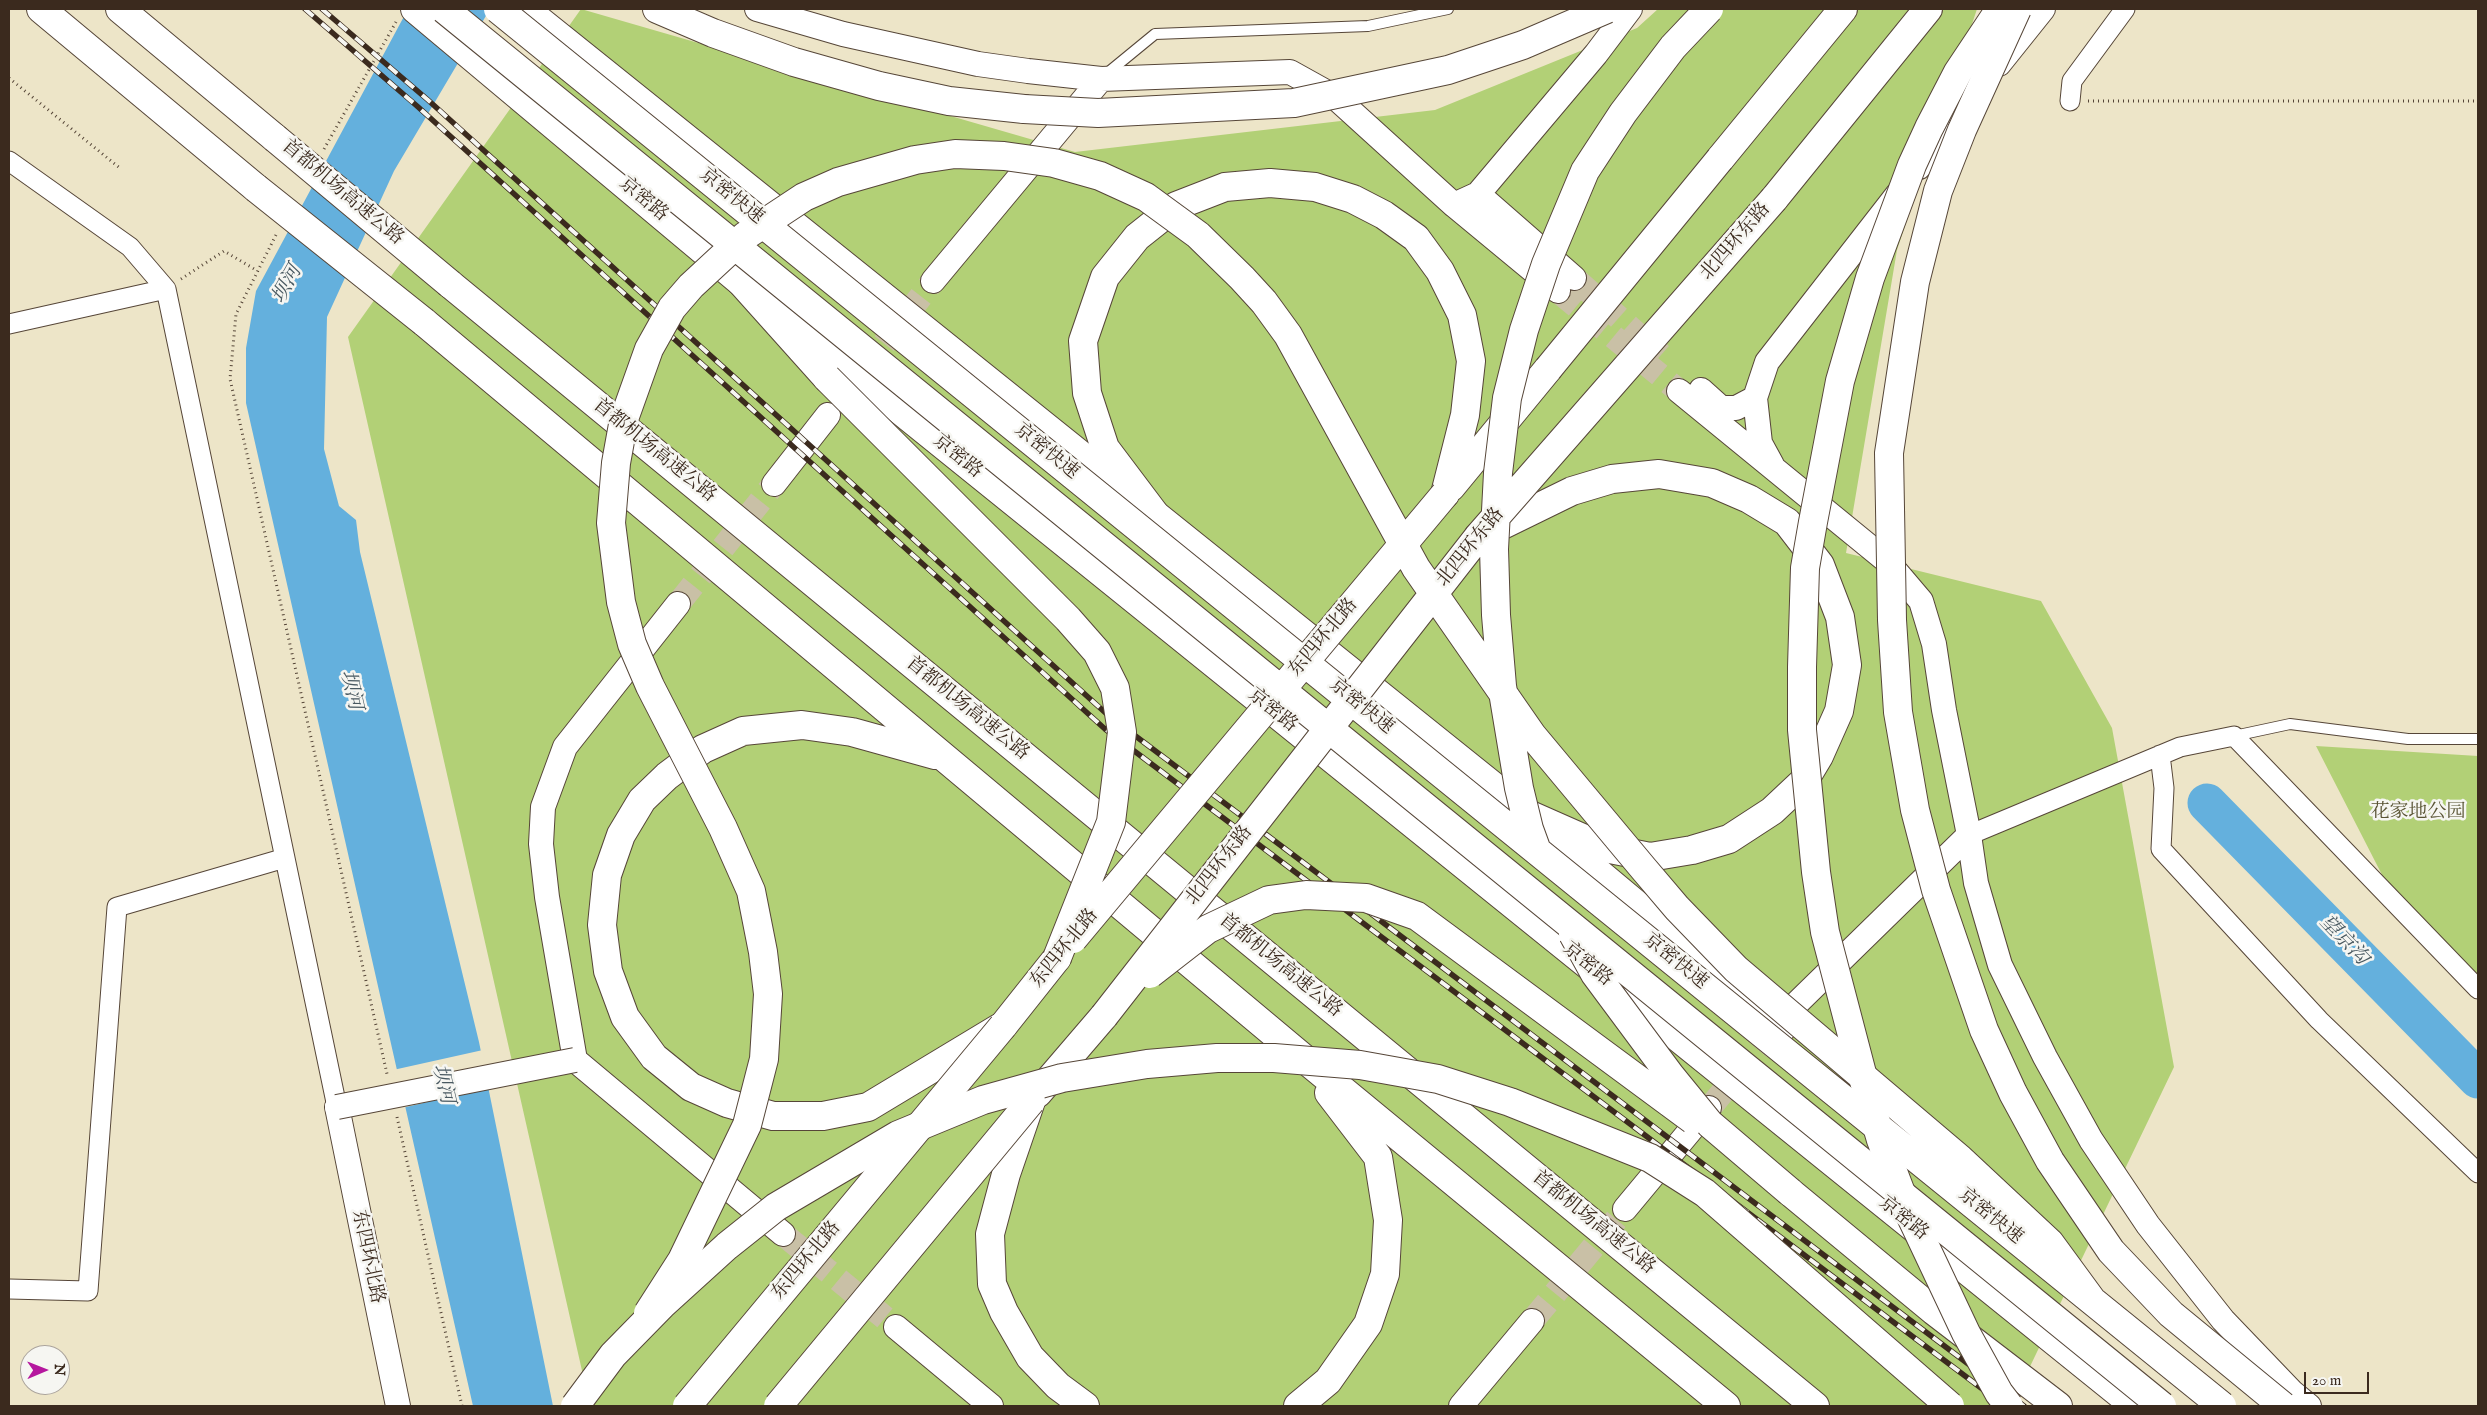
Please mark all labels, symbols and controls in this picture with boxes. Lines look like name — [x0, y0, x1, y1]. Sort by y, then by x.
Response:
street label: 首都机场高速公路 — [276, 135, 408, 251]
street label: 京密快速 — [694, 164, 768, 230]
street label: 京密路 — [614, 173, 672, 227]
street label: 北四环东路 — [1696, 199, 1776, 285]
water label: 坝河 — [268, 262, 308, 308]
street label: 首都机场高速公路 — [588, 394, 720, 508]
street label: 京密快速 — [1009, 419, 1083, 485]
street label: 京密路 — [928, 430, 986, 484]
street label: 北四环东路 — [1432, 504, 1510, 592]
street label: 东四环北路 — [1285, 594, 1363, 682]
street label: 首都机场高速公路 — [901, 652, 1033, 766]
water label: 坝河 — [334, 668, 366, 712]
street label: 京密快速 — [1324, 674, 1398, 740]
street label: 京密路 — [1243, 684, 1301, 738]
park label: 花家地公园 — [2371, 802, 2465, 824]
street label: 北四环东路 — [1182, 822, 1258, 910]
street label: 东四环北路 — [1026, 905, 1104, 993]
street label: 首都机场高速公路 — [1214, 909, 1346, 1023]
water label: 望京沟 — [2314, 911, 2372, 971]
street label: 京密快速 — [1638, 929, 1712, 995]
street label: 京密路 — [1558, 938, 1616, 992]
water label: 坝河 — [426, 1062, 458, 1106]
street label: 首都机场高速公路 — [1527, 1166, 1659, 1280]
street label: 京密快速 — [1953, 1184, 2027, 1250]
street label: 京密路 — [1874, 1192, 1932, 1246]
street label: 东四环北路 — [346, 1208, 388, 1306]
street label: 东四环北路 — [768, 1217, 846, 1305]
north arrow — [20, 1345, 70, 1395]
scale bar — [2307, 1362, 2372, 1394]
text: N — [50, 1364, 68, 1376]
text: 20 m — [2312, 1371, 2341, 1390]

